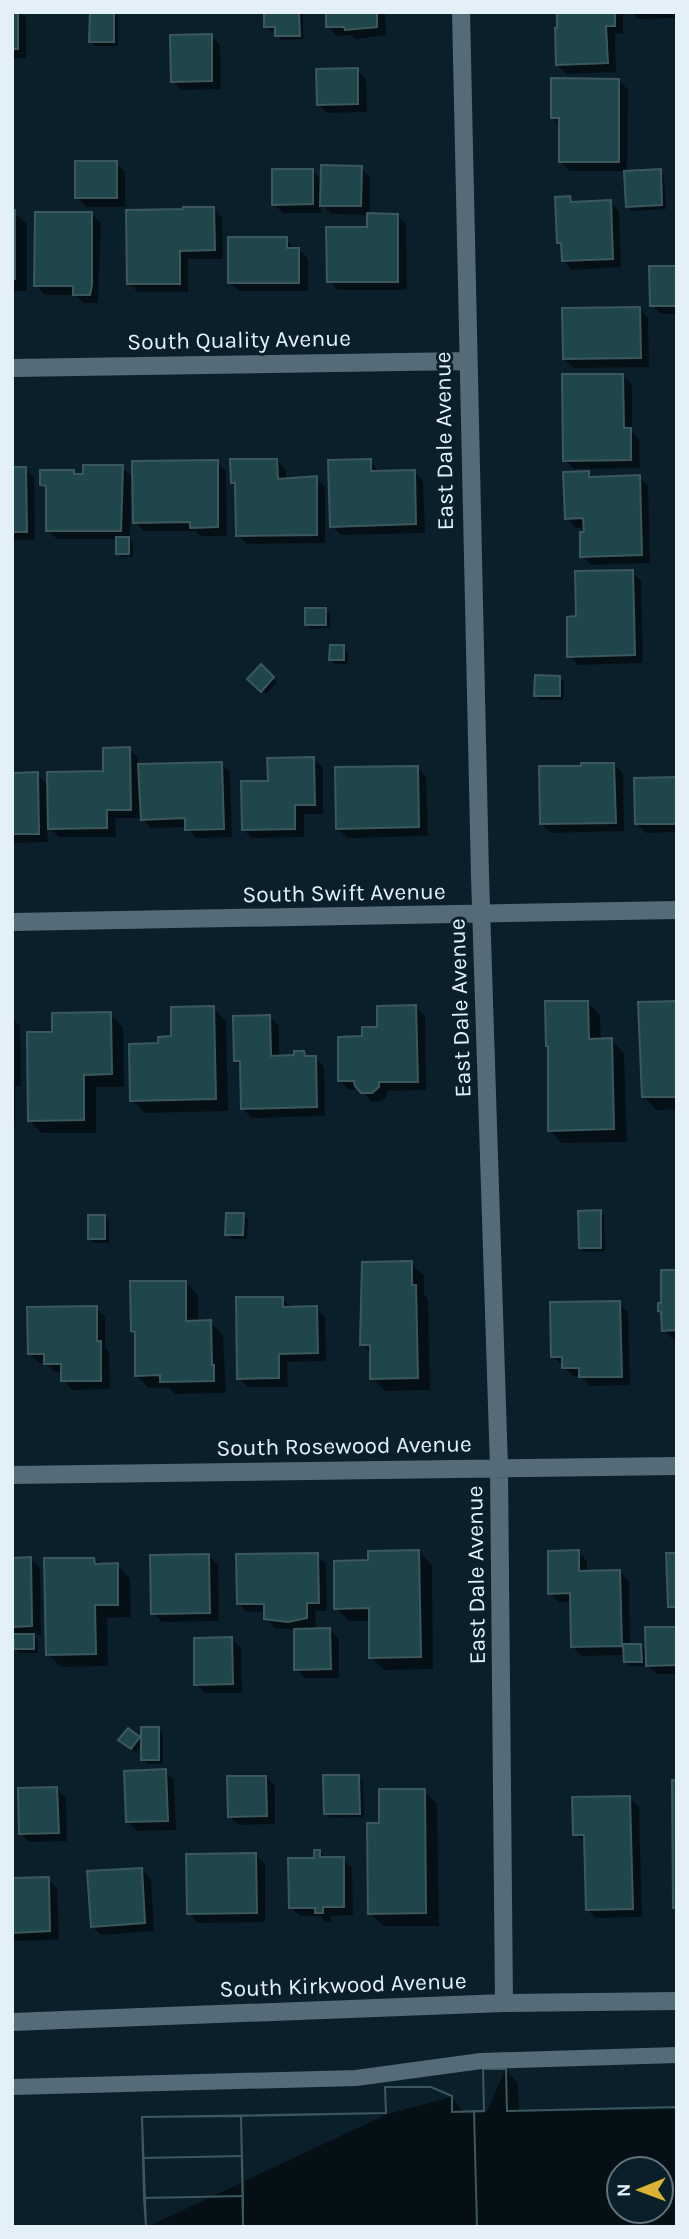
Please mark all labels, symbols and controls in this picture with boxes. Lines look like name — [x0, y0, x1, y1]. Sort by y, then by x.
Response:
street label: South Quality Avenue — [127, 325, 351, 355]
street label: East Dale Avenue — [429, 351, 459, 531]
street label: South Swift Avenue — [242, 878, 446, 908]
street label: East Dale Avenue — [443, 918, 477, 1098]
street label: South Rosewood Avenue — [216, 1430, 472, 1462]
street label: East Dale Avenue — [461, 1485, 491, 1665]
street label: South Kirkwood Avenue — [219, 1967, 467, 2003]
north arrow — [605, 2155, 675, 2225]
text: N — [613, 2183, 635, 2197]

